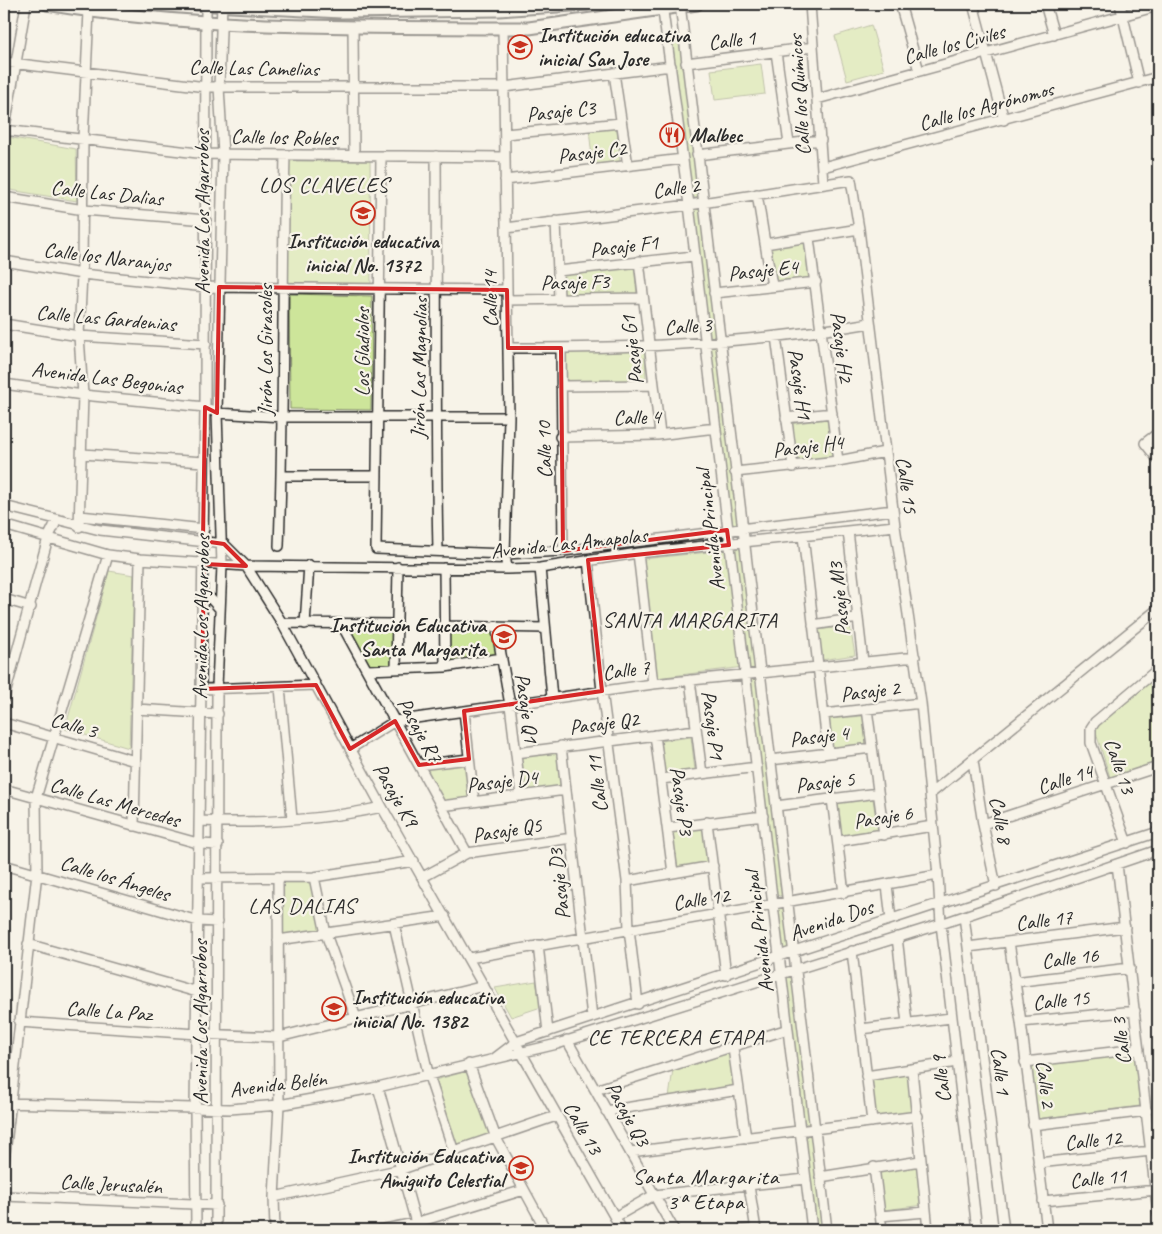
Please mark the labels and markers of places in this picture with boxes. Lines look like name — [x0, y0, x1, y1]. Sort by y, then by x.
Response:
place label: Institución educativa inicial San Jose — [538, 22, 691, 72]
school or university icon: Institución educativa inicial San Jose — [507, 34, 533, 60]
restaurant icon: Malbec — [659, 122, 685, 148]
place label: Malbec — [690, 122, 744, 148]
school or university icon: Institución educativa inicial No. 1372 — [350, 200, 376, 226]
place label: Institución educativa inicial No. 1372 — [287, 228, 440, 278]
place label: Institución Educativa Santa Margarita — [330, 612, 488, 662]
school or university icon: Institución Educativa Santa Margarita — [491, 624, 517, 650]
place label: Institución educativa inicial No. 1382 — [352, 984, 505, 1034]
school or university icon: Institución educativa inicial No. 1382 — [321, 996, 347, 1022]
place label: Institución Educativa Amiguito Celestial — [348, 1143, 508, 1193]
school or university icon: Institución Educativa Amiguito Celestial — [508, 1155, 534, 1181]

